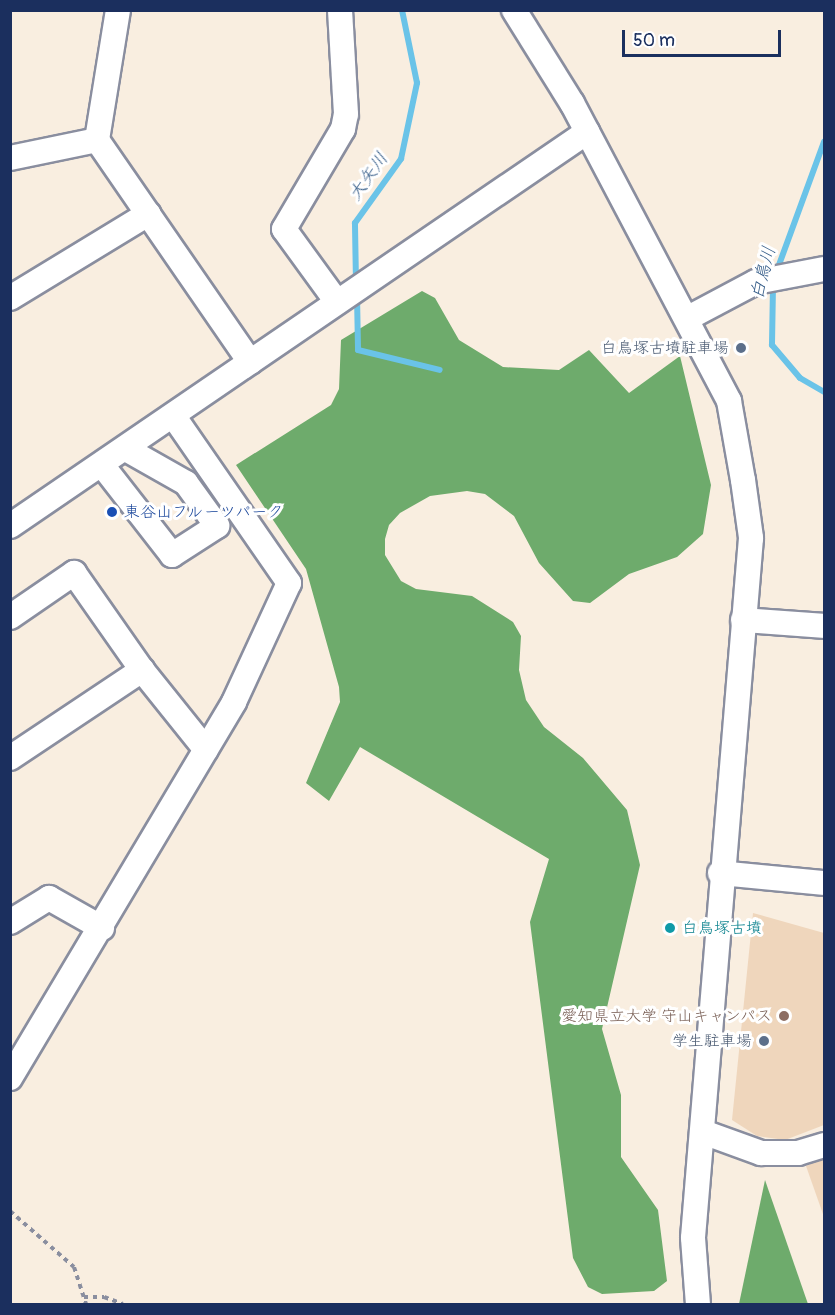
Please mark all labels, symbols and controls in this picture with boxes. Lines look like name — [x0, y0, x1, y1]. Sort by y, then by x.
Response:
scale bar — [625, 18, 784, 56]
text: 50 m — [633, 29, 675, 52]
water label: 大矢川 — [345, 149, 393, 205]
water label: 白鳥川 — [747, 244, 781, 302]
place label: 白鳥塚古墳駐車場 — [601, 338, 729, 358]
marker: 白鳥塚古墳駐車場 — [734, 341, 748, 355]
place label: 東谷山フルーツパーク — [124, 502, 285, 522]
marker: 東谷山フルーツパーク — [105, 505, 119, 519]
place label: 白鳥塚古墳 — [682, 918, 762, 938]
marker: 白鳥塚古墳 — [663, 921, 677, 935]
place label: 愛知県立大学 守山キャンパス — [561, 1006, 772, 1026]
marker: 愛知県立大学 守山キャンパス — [777, 1009, 791, 1023]
place label: 学生駐車場 — [672, 1031, 752, 1051]
marker: 学生駐車場 — [757, 1034, 771, 1048]

